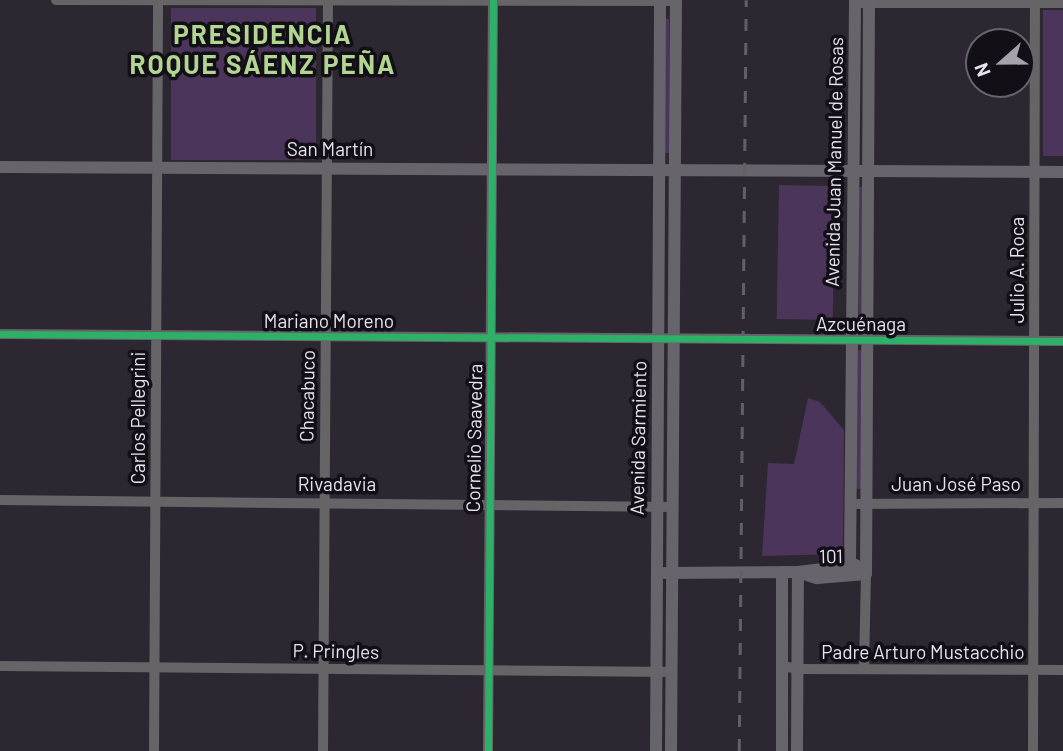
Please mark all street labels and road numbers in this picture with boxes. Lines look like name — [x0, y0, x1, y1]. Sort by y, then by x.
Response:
street label: Avenida Juan Manuel de Rosas — [820, 37, 848, 287]
street label: San Martín — [287, 138, 373, 160]
street label: Julio A. Roca — [1006, 217, 1028, 323]
street label: Mariano Moreno — [264, 310, 394, 332]
street label: Azcuénaga — [816, 313, 906, 335]
street label: Chacabuco — [295, 350, 319, 442]
street label: Carlos Pellegrini — [127, 352, 149, 484]
street label: Avenida Sarmiento — [625, 361, 651, 515]
street label: Cornelio Saavedra — [461, 364, 487, 512]
street label: Rivadavia — [298, 473, 376, 495]
street label: Juan José Paso — [891, 473, 1021, 495]
street label: 101 — [819, 544, 843, 568]
street label: P. Pringles — [293, 639, 379, 663]
street label: Padre Arturo Mustacchio — [821, 641, 1025, 663]

